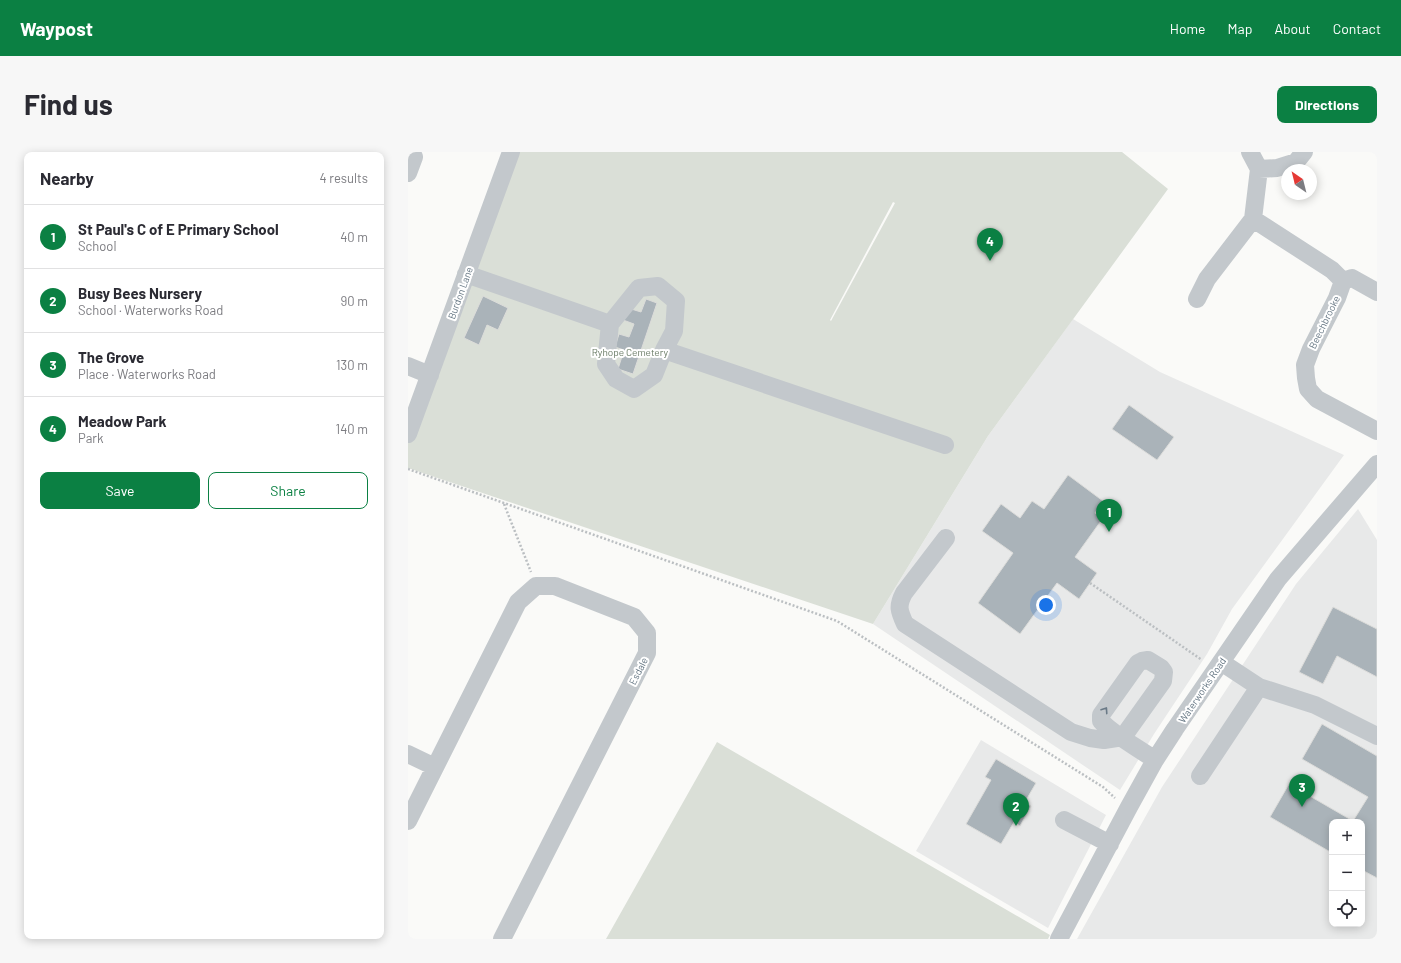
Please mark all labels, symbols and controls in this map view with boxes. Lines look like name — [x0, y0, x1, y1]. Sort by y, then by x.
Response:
text: Waypost — [20, 17, 93, 40]
text: Home — [1170, 20, 1206, 37]
text: Map — [1228, 20, 1252, 37]
text: About — [1274, 20, 1311, 37]
text: Contact — [1333, 20, 1381, 37]
button: Directions — [1277, 86, 1377, 123]
text: Find us — [24, 87, 113, 121]
north arrow — [1281, 164, 1317, 200]
text: Nearby — [40, 168, 94, 188]
text: 4 results — [320, 170, 368, 186]
text: St Paul's C of E Primary School — [78, 220, 279, 238]
pin: 4 — [977, 228, 1003, 261]
text: 1 — [51, 229, 55, 245]
text: 40 m — [340, 229, 368, 245]
text: School — [78, 238, 116, 254]
street label: Burdon Lane — [445, 265, 475, 321]
text: Busy Bees Nursery — [78, 284, 202, 302]
text: 2 — [49, 293, 57, 309]
text: 90 m — [341, 293, 368, 309]
street label: Beechbrooke — [1306, 293, 1342, 351]
text: School · Waterworks Road — [78, 302, 223, 318]
park label: Ryhope Cemetery — [592, 346, 669, 358]
text: The Grove — [78, 348, 144, 366]
text: 3 — [49, 357, 57, 373]
text: 130 m — [336, 357, 368, 373]
text: Place · Waterworks Road — [78, 366, 216, 382]
text: Meadow Park — [78, 412, 166, 430]
text: 4 — [49, 421, 57, 437]
text: 140 m — [336, 421, 368, 437]
text: Park — [78, 430, 104, 446]
button: Save — [40, 472, 200, 509]
button: Share — [208, 472, 368, 509]
pin: 1 — [1096, 499, 1122, 532]
your location — [1036, 595, 1056, 615]
street label: Esdale — [626, 655, 650, 687]
street label: Waterworks Road — [1176, 655, 1228, 725]
one-way arrow — [1100, 707, 1108, 714]
pin: 3 — [1289, 774, 1315, 807]
pin: 2 — [1003, 793, 1029, 826]
map controls — [1329, 819, 1365, 927]
button: + — [1329, 819, 1365, 855]
button: − — [1329, 855, 1365, 891]
button: locate — [1329, 891, 1365, 927]

